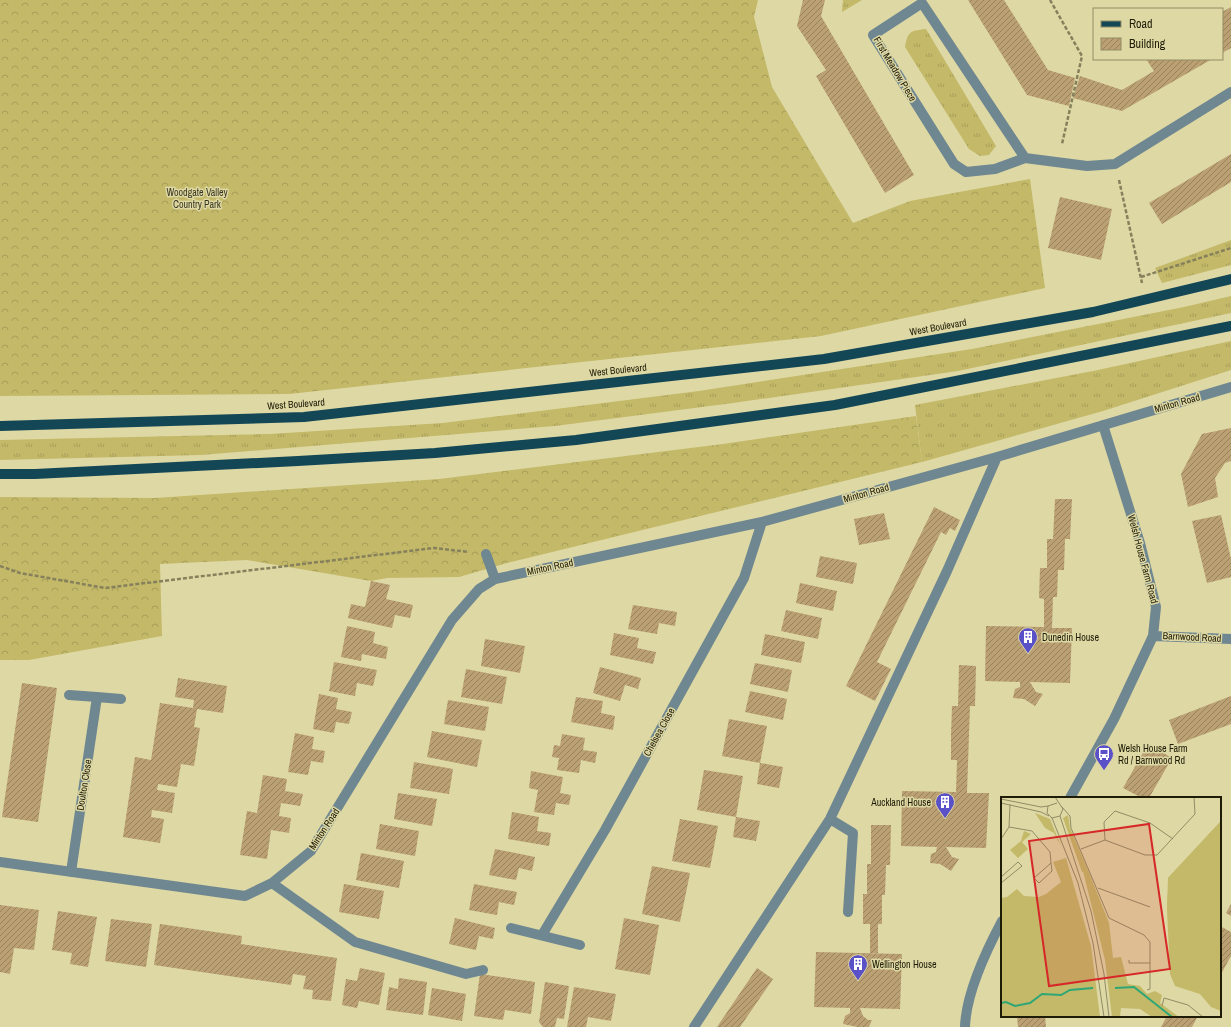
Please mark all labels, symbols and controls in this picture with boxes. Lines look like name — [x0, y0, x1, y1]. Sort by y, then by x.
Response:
legend — [1093, 8, 1223, 60]
text: Road — [1129, 16, 1153, 32]
street label: First Meadow Piece — [871, 34, 920, 104]
text: Building — [1129, 36, 1166, 52]
park label: Woodgate Valley Country Park — [166, 186, 229, 211]
street label: West Boulevard — [908, 316, 968, 338]
street label: West Boulevard — [589, 361, 647, 379]
street label: Minton Road — [1153, 390, 1201, 416]
street label: West Boulevard — [267, 396, 325, 412]
street label: Minton Road — [842, 480, 890, 506]
street label: Welsh House Farm Road — [1125, 513, 1161, 605]
street label: Minton Road — [526, 556, 574, 578]
building icon: Dunedin House — [1017, 626, 1039, 654]
street label: Barnwood Road — [1162, 629, 1222, 645]
place label: Dunedin House — [1042, 631, 1099, 644]
street label: Chelsea Close — [640, 705, 678, 758]
place label: Welsh House Farm Rd / Barnwood Rd — [1118, 742, 1188, 767]
bus stop icon: Welsh House Farm Rd / Barnwood Rd — [1093, 743, 1115, 771]
street label: Doulton Close — [74, 758, 95, 811]
building icon: Auckland House — [934, 791, 956, 819]
place label: Auckland House — [870, 796, 931, 809]
inset map — [1001, 797, 1221, 1017]
street label: Minton Road — [306, 806, 342, 852]
building icon: Wellington House — [847, 953, 869, 981]
place label: Wellington House — [872, 958, 937, 971]

